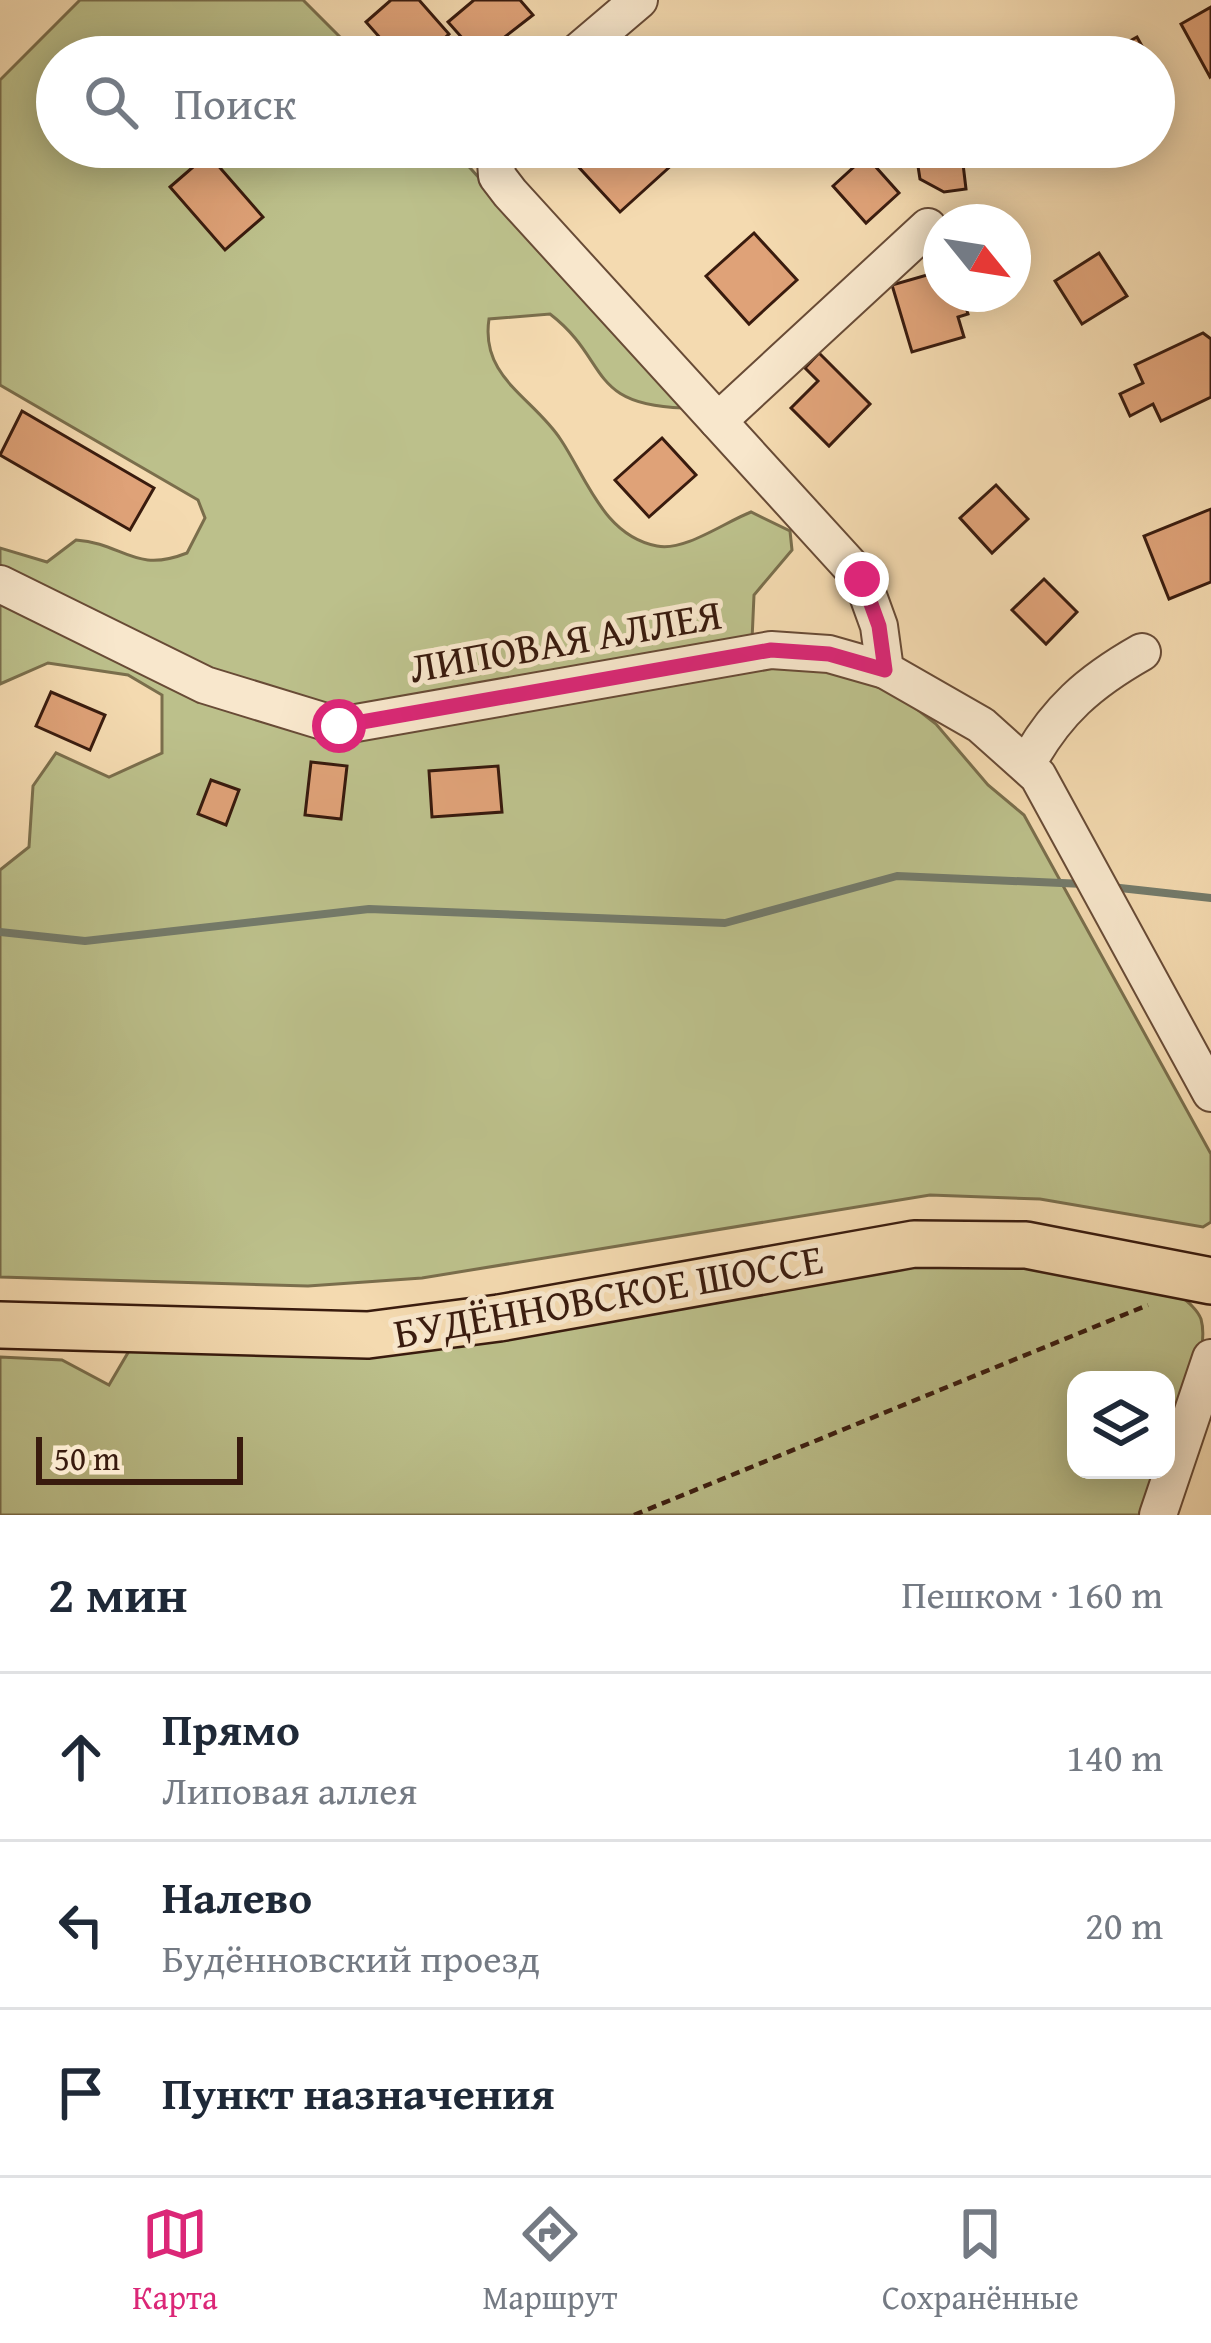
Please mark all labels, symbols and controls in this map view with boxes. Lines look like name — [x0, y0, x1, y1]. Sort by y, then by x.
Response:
search box — [36, 36, 1175, 168]
icon: search — [78, 69, 144, 135]
text: Поиск — [174, 70, 296, 135]
north arrow — [923, 204, 1031, 312]
route end — [835, 552, 889, 606]
street label: ЛИПОВАЯ АЛЛЕЯ — [404, 583, 726, 697]
route start — [312, 699, 366, 753]
street label: БУДЁННОВСКОЕ ШОССЕ — [389, 1227, 827, 1363]
map controls — [1067, 1371, 1175, 1479]
button: layers — [1067, 1371, 1175, 1479]
scale bar — [36, 1431, 243, 1484]
text: 50 m — [54, 1434, 120, 1482]
text: 2 мин — [48, 1556, 187, 1631]
text: Пешком · 160 m — [901, 1565, 1163, 1622]
text: Прямо — [162, 1696, 300, 1761]
icon: ahead — [48, 1724, 114, 1790]
text: 140 m — [1066, 1728, 1163, 1785]
text: Липовая аллея — [162, 1761, 417, 1818]
text: Налево — [162, 1864, 312, 1929]
icon: left — [48, 1892, 114, 1958]
text: 20 m — [1085, 1896, 1163, 1953]
text: Будённовский проезд — [162, 1929, 540, 1986]
icon: arrive — [48, 2060, 114, 2126]
text: Пункт назначения — [162, 2060, 555, 2125]
tab: Карта — [132, 2201, 218, 2321]
tab: Маршрут — [482, 2201, 617, 2321]
tab: Сохранённые — [882, 2201, 1079, 2321]

